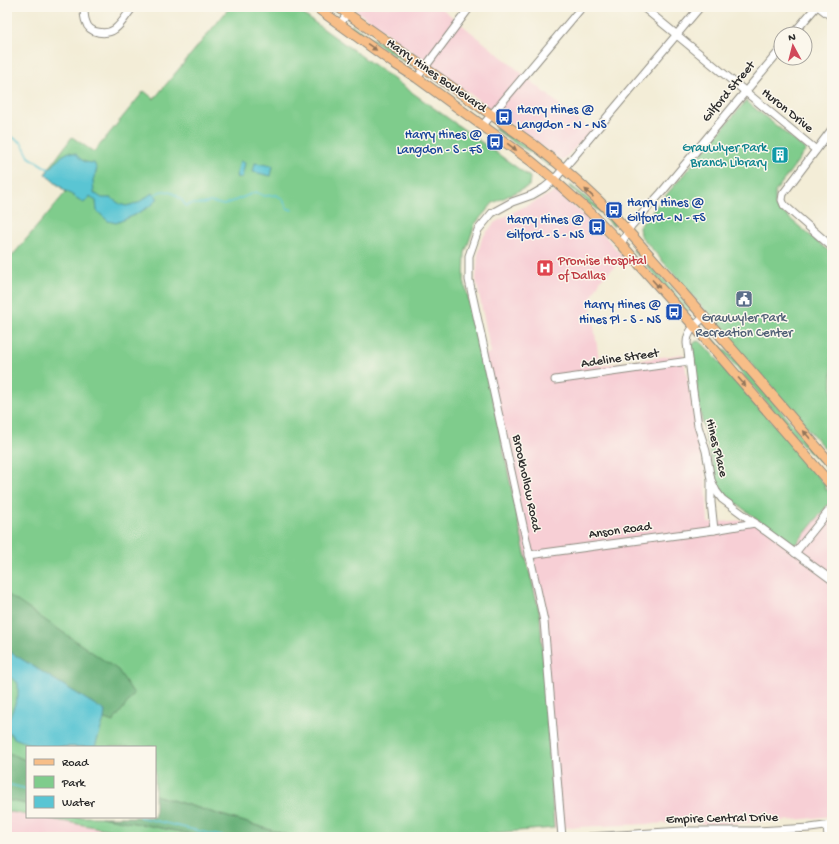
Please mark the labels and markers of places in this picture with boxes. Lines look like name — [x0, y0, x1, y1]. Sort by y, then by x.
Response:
place label: Harry Hines @ Langdon - N - NS — [517, 103, 608, 133]
bus stop icon: Harry Hines @ Langdon - N - NS — [494, 107, 514, 127]
place label: Harry Hines @ Langdon - S - FS — [397, 128, 483, 158]
bus stop icon: Harry Hines @ Langdon - S - FS — [485, 132, 505, 152]
place label: Grauwlyer Park Branch Library — [682, 141, 768, 171]
building icon: Grauwlyer Park Branch Library — [770, 145, 790, 165]
place label: Harry Hines @ Gilford - N - FS — [627, 196, 706, 226]
bus stop icon: Harry Hines @ Gilford - N - FS — [604, 200, 624, 220]
place label: Harry Hines @ Gilford - S - NS — [506, 213, 585, 243]
bus stop icon: Harry Hines @ Gilford - S - NS — [587, 217, 607, 237]
place label: Promise Hospital of Dallas — [557, 254, 647, 284]
hospital icon: Promise Hospital of Dallas — [535, 258, 555, 278]
public building icon: Grauwyler Park Recreation Center — [734, 289, 754, 309]
place label: Harry Hines @ Hines Pl - S - NS — [579, 298, 662, 328]
bus stop icon: Harry Hines @ Hines Pl - S - NS — [664, 302, 684, 322]
place label: Grauwyler Park Recreation Center — [695, 311, 794, 341]

